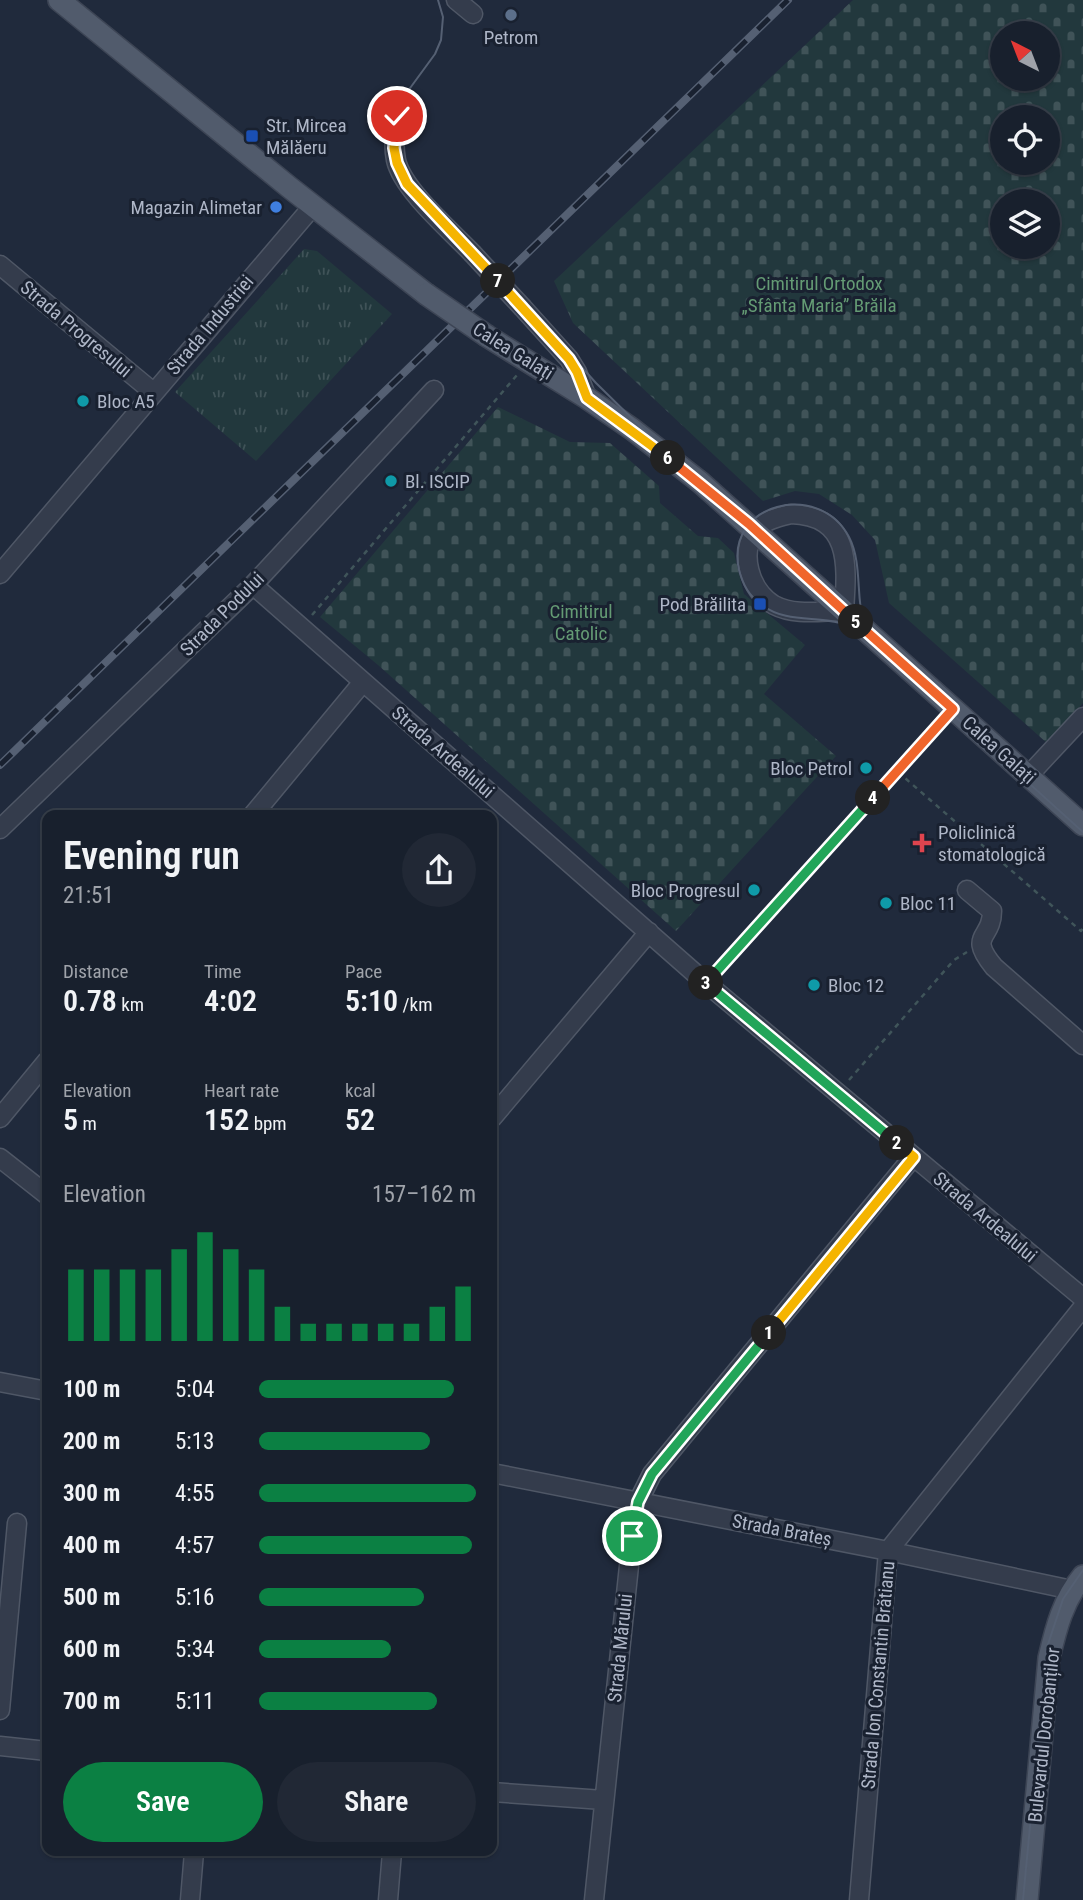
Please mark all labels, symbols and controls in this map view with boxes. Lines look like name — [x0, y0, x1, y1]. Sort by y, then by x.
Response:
marker: Petrom — [503, 7, 519, 23]
north arrow — [990, 21, 1060, 91]
map controls — [990, 21, 1060, 259]
place label: Petrom — [484, 26, 538, 49]
pin — [367, 86, 427, 146]
icon: check — [378, 97, 416, 135]
button: locate — [990, 105, 1060, 175]
place label: Str. Mircea Mălăeru — [266, 114, 347, 159]
marker: Str. Mircea Mălăeru — [244, 128, 260, 144]
button: layers — [990, 189, 1060, 259]
place label: Magazin Alimetar — [130, 196, 262, 219]
marker: Magazin Alimetar — [268, 199, 284, 215]
pin: 7 — [480, 264, 516, 298]
text: 7 — [493, 269, 502, 292]
street label: Strada Industriei — [162, 270, 258, 380]
park label: Cimitirul Ortodox „Sfânta Maria” Brăila — [741, 272, 897, 317]
street label: Strada Progresului — [16, 276, 136, 382]
street label: Calea Galați — [469, 317, 557, 385]
place label: Bloc A5 — [97, 390, 155, 413]
marker: Bloc A5 — [75, 393, 91, 409]
pin: 6 — [650, 440, 686, 476]
text: 6 — [663, 446, 672, 469]
place label: Bl. ISCIP — [405, 470, 470, 493]
marker: Bl. ISCIP — [383, 473, 399, 489]
street label: Strada Podului — [175, 567, 269, 661]
place label: Pod Brăilita — [660, 593, 746, 616]
marker: Pod Brăilita — [752, 596, 768, 612]
park label: Cimitirul Catolic — [549, 600, 613, 645]
pin: 5 — [838, 604, 874, 640]
text: 5 — [851, 610, 860, 633]
street label: Strada Ardealului — [387, 701, 499, 803]
street label: Calea Galați — [958, 711, 1040, 789]
place label: Bloc Petrol — [770, 757, 852, 780]
marker: Bloc Petrol — [858, 760, 874, 776]
pin: 4 — [856, 780, 890, 816]
text: 4 — [868, 786, 877, 809]
place label: Policlinică stomatologică — [938, 821, 1046, 866]
button: share — [402, 833, 476, 907]
marker: Policlinică stomatologică — [912, 833, 932, 853]
text: Evening run — [63, 834, 240, 878]
place label: Bloc Progresul — [631, 879, 740, 902]
text: 21:51 — [63, 882, 114, 909]
marker: Bloc Progresul — [746, 882, 762, 898]
place label: Bloc 11 — [900, 892, 956, 915]
marker: Bloc 11 — [878, 895, 894, 911]
text: Distance — [63, 960, 128, 983]
text: Time — [204, 960, 241, 983]
text: Pace — [345, 960, 382, 983]
pin: 3 — [688, 965, 724, 1000]
text: 3 — [701, 971, 710, 994]
place label: Bloc 12 — [828, 974, 884, 997]
marker: Bloc 12 — [806, 977, 822, 993]
text: 0.78 — [63, 983, 117, 1018]
text: 4:02 — [204, 983, 257, 1018]
text: 5:10 — [345, 983, 398, 1018]
text: km — [117, 993, 144, 1016]
text: /km — [398, 993, 432, 1016]
text: Elevation — [63, 1079, 131, 1102]
text: Heart rate — [204, 1079, 279, 1102]
text: kcal — [345, 1079, 376, 1102]
text: 5 — [63, 1102, 78, 1137]
text: 152 — [204, 1102, 249, 1137]
text: 52 — [345, 1102, 375, 1137]
text: m — [78, 1112, 97, 1135]
text: bpm — [249, 1112, 287, 1135]
pin: 2 — [880, 1126, 914, 1160]
text: 2 — [892, 1131, 901, 1154]
street label: Strada Ardealului — [928, 1167, 1042, 1267]
text: Elevation — [63, 1181, 146, 1208]
text: 157–162 m — [372, 1181, 476, 1208]
pin: 1 — [752, 1316, 786, 1350]
text: 1 — [764, 1321, 773, 1344]
text: 100 m — [63, 1376, 120, 1403]
text: 5:04 — [175, 1376, 214, 1403]
text: 200 m — [63, 1428, 120, 1455]
text: 5:13 — [175, 1428, 214, 1455]
text: 300 m — [63, 1480, 120, 1507]
text: 4:55 — [175, 1480, 214, 1507]
pin — [602, 1506, 662, 1566]
street label: Strada Brateș — [730, 1509, 834, 1551]
icon: arrive — [613, 1517, 651, 1555]
text: 400 m — [63, 1532, 120, 1559]
text: 4:57 — [175, 1532, 214, 1559]
street label: Strada Ion Constantin Brătianu — [857, 1560, 899, 1790]
text: 500 m — [63, 1584, 120, 1611]
text: 5:16 — [175, 1584, 214, 1611]
street label: Strada Mărului — [603, 1592, 637, 1704]
text: 600 m — [63, 1636, 120, 1663]
text: 5:34 — [175, 1636, 214, 1663]
street label: Bulevardul Dorobanților — [1023, 1646, 1065, 1824]
text: 700 m — [63, 1688, 120, 1715]
text: 5:11 — [175, 1688, 214, 1715]
button: Save — [63, 1762, 263, 1842]
button: Share — [277, 1762, 476, 1842]

